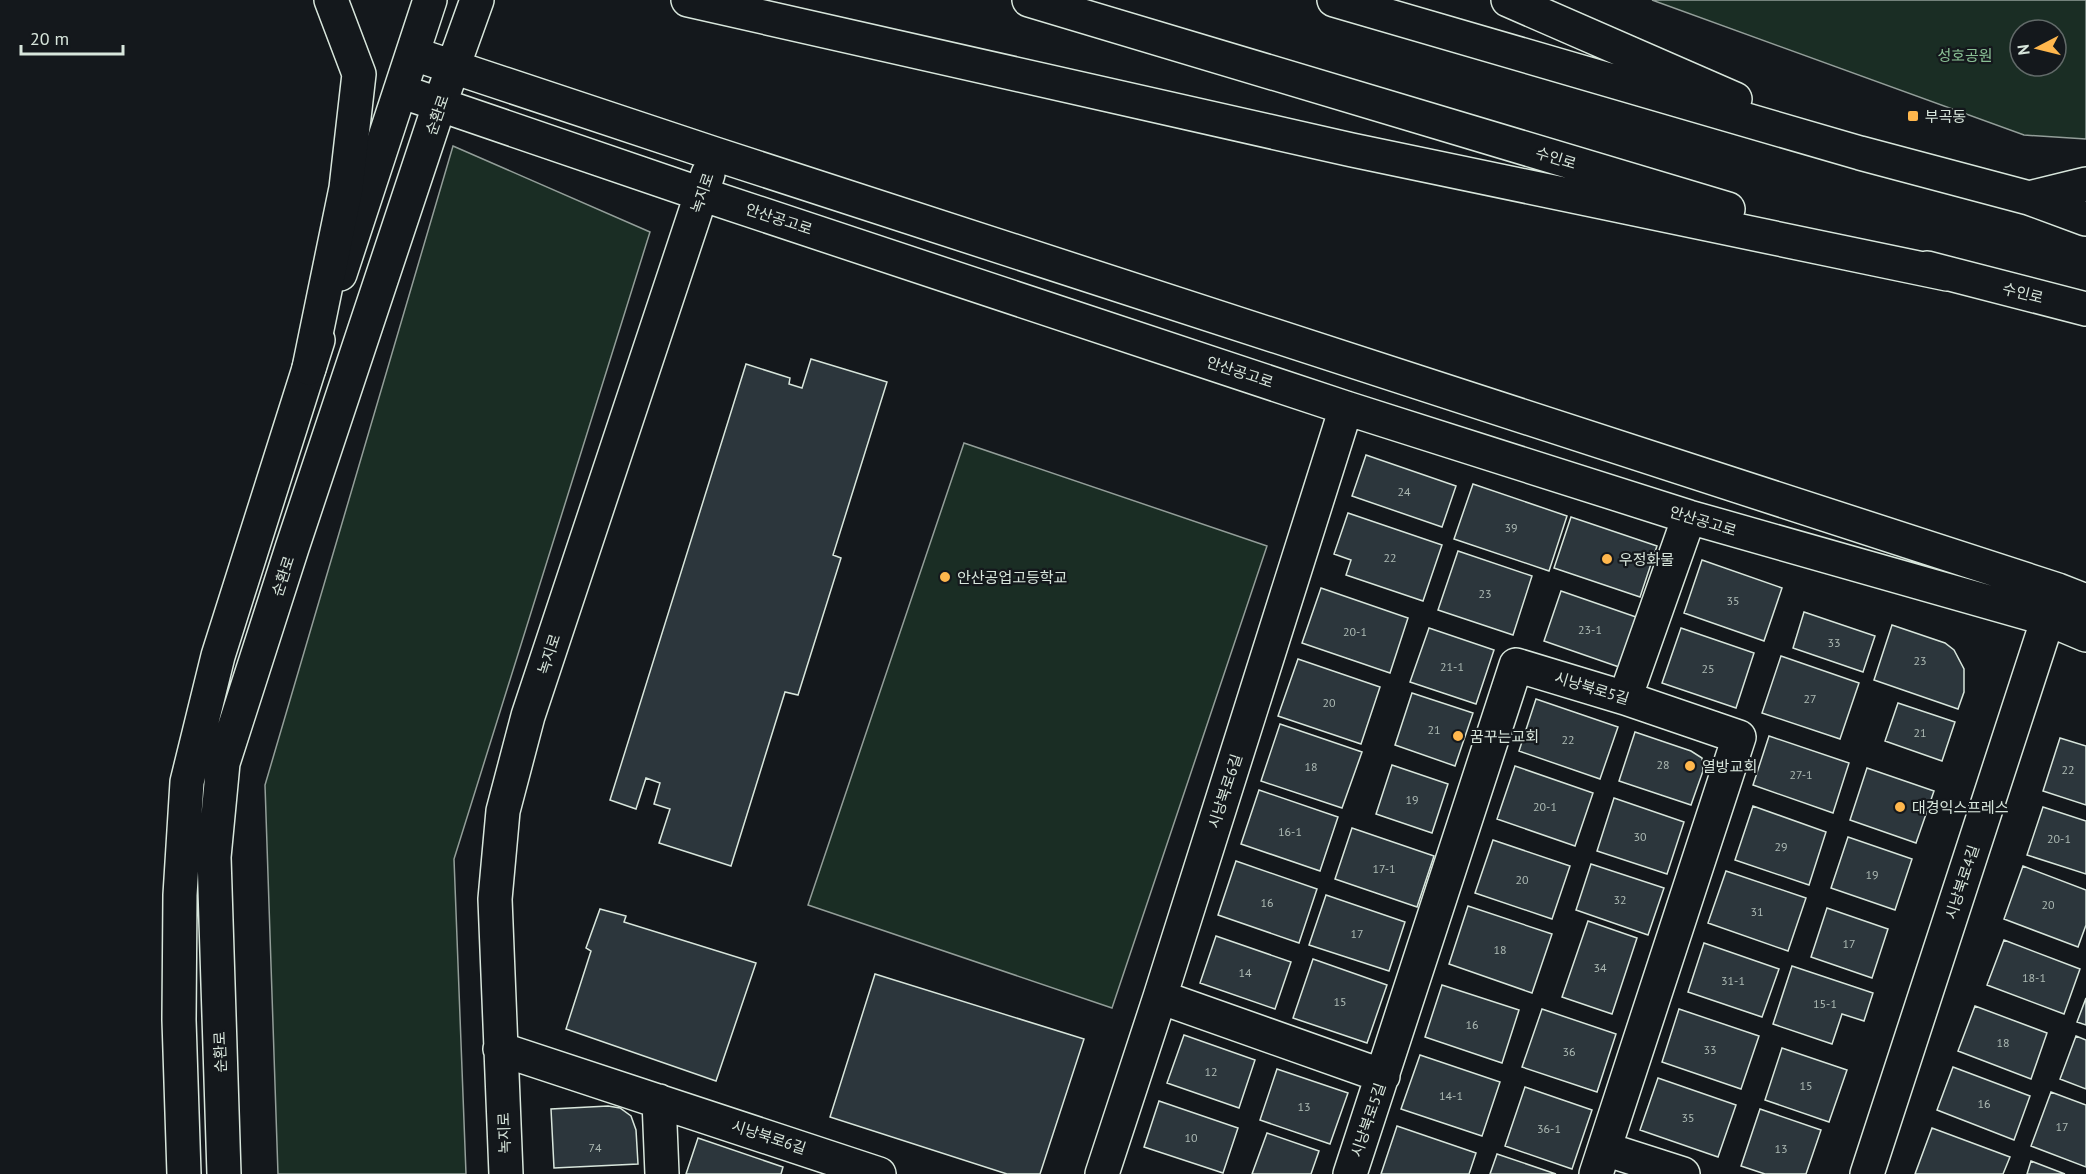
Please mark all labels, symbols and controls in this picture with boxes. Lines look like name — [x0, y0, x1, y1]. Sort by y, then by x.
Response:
scale bar — [21, 18, 123, 56]
north arrow — [2008, 18, 2068, 78]
text: 20 m — [30, 27, 69, 50]
text: N — [2013, 43, 2034, 56]
park label: 성호공원 — [1937, 46, 1993, 65]
street label: 순환로 — [421, 92, 453, 138]
place label: 부곡동 — [1925, 107, 1966, 126]
marker: 부곡동 — [1906, 109, 1920, 123]
street label: 수인로 — [1533, 143, 1579, 173]
street label: 녹지로 — [686, 170, 718, 216]
street label: 안산공고로 — [743, 199, 815, 239]
street label: 수인로 — [2001, 279, 2045, 307]
street label: 안산공고로 — [1204, 352, 1276, 392]
house number: 24 — [1397, 484, 1411, 499]
street label: 안산공고로 — [1667, 502, 1739, 540]
house number: 39 — [1504, 520, 1518, 535]
house number: 22 — [1383, 550, 1397, 565]
place label: 우정화물 — [1619, 550, 1674, 569]
marker: 우정화물 — [1600, 552, 1614, 566]
street label: 순환로 — [268, 553, 298, 599]
place label: 안산공업고등학교 — [957, 568, 1067, 587]
marker: 안산공업고등학교 — [938, 570, 952, 584]
house number: 23 — [1478, 586, 1492, 601]
house number: 35 — [1726, 593, 1740, 608]
house number: 23-1 — [1578, 622, 1602, 637]
house number: 20-1 — [1343, 624, 1367, 639]
street label: 녹지로 — [534, 631, 564, 677]
house number: 33 — [1827, 635, 1841, 650]
house number: 23 — [1913, 653, 1927, 668]
house number: 21-1 — [1440, 659, 1464, 674]
house number: 25 — [1701, 661, 1715, 676]
street label: 시낭북로5길 — [1552, 668, 1632, 708]
house number: 27 — [1803, 691, 1817, 706]
house number: 20 — [1322, 695, 1336, 710]
house number: 21 — [1427, 722, 1441, 737]
house number: 21 — [1913, 725, 1927, 740]
place label: 꿈꾸는교회 — [1470, 727, 1539, 746]
marker: 꿈꾸는교회 — [1451, 729, 1465, 743]
house number: 22 — [1561, 732, 1575, 747]
street label: 시낭북로6길 — [1204, 751, 1246, 831]
house number: 28 — [1656, 757, 1670, 772]
place label: 열방교회 — [1702, 757, 1757, 776]
house number: 18 — [1304, 759, 1318, 774]
marker: 열방교회 — [1683, 759, 1697, 773]
house number: 22 — [2061, 762, 2075, 777]
house number: 27-1 — [1789, 767, 1813, 782]
house number: 19 — [1405, 792, 1419, 807]
place label: 대경익스프레스 — [1912, 798, 2009, 817]
house number: 20-1 — [1533, 799, 1557, 814]
marker: 대경익스프레스 — [1893, 800, 1907, 814]
house number: 16-1 — [1278, 824, 1302, 839]
house number: 30 — [1633, 829, 1647, 844]
house number: 20-1 — [2047, 831, 2071, 846]
house number: 29 — [1774, 839, 1788, 854]
street label: 시낭북로4길 — [1941, 842, 1983, 922]
house number: 17-1 — [1372, 861, 1396, 876]
house number: 19 — [1865, 867, 1879, 882]
house number: 20 — [1515, 872, 1529, 887]
house number: 32 — [1613, 892, 1627, 907]
house number: 16 — [1260, 895, 1274, 910]
house number: 20 — [2041, 897, 2055, 912]
house number: 31 — [1750, 904, 1764, 919]
house number: 17 — [1350, 926, 1364, 941]
house number: 17 — [1842, 936, 1856, 951]
house number: 18 — [1493, 942, 1507, 957]
house number: 34 — [1593, 960, 1607, 975]
house number: 14 — [1238, 965, 1252, 980]
house number: 18-1 — [2022, 970, 2046, 985]
house number: 31-1 — [1721, 973, 1745, 988]
house number: 15 — [1333, 994, 1347, 1009]
house number: 15-1 — [1813, 996, 1837, 1011]
house number: 16 — [1465, 1017, 1479, 1032]
street label: 순환로 — [210, 1031, 230, 1073]
house number: 18 — [1996, 1035, 2010, 1050]
house number: 33 — [1703, 1042, 1717, 1057]
house number: 36 — [1562, 1044, 1576, 1059]
house number: 12 — [1204, 1064, 1218, 1079]
house number: 15 — [1799, 1078, 1813, 1093]
street label: 시낭북로5길 — [1346, 1080, 1390, 1160]
house number: 14-1 — [1439, 1088, 1463, 1103]
house number: 16 — [1977, 1096, 1991, 1111]
house number: 13 — [1297, 1099, 1311, 1114]
house number: 35 — [1681, 1110, 1695, 1125]
street label: 녹지로 — [494, 1112, 514, 1154]
street label: 시낭북로6길 — [729, 1116, 809, 1158]
house number: 17 — [2055, 1119, 2069, 1134]
house number: 36-1 — [1537, 1121, 1561, 1136]
house number: 10 — [1184, 1130, 1198, 1145]
house number: 74 — [588, 1140, 602, 1155]
house number: 13 — [1774, 1141, 1788, 1156]

